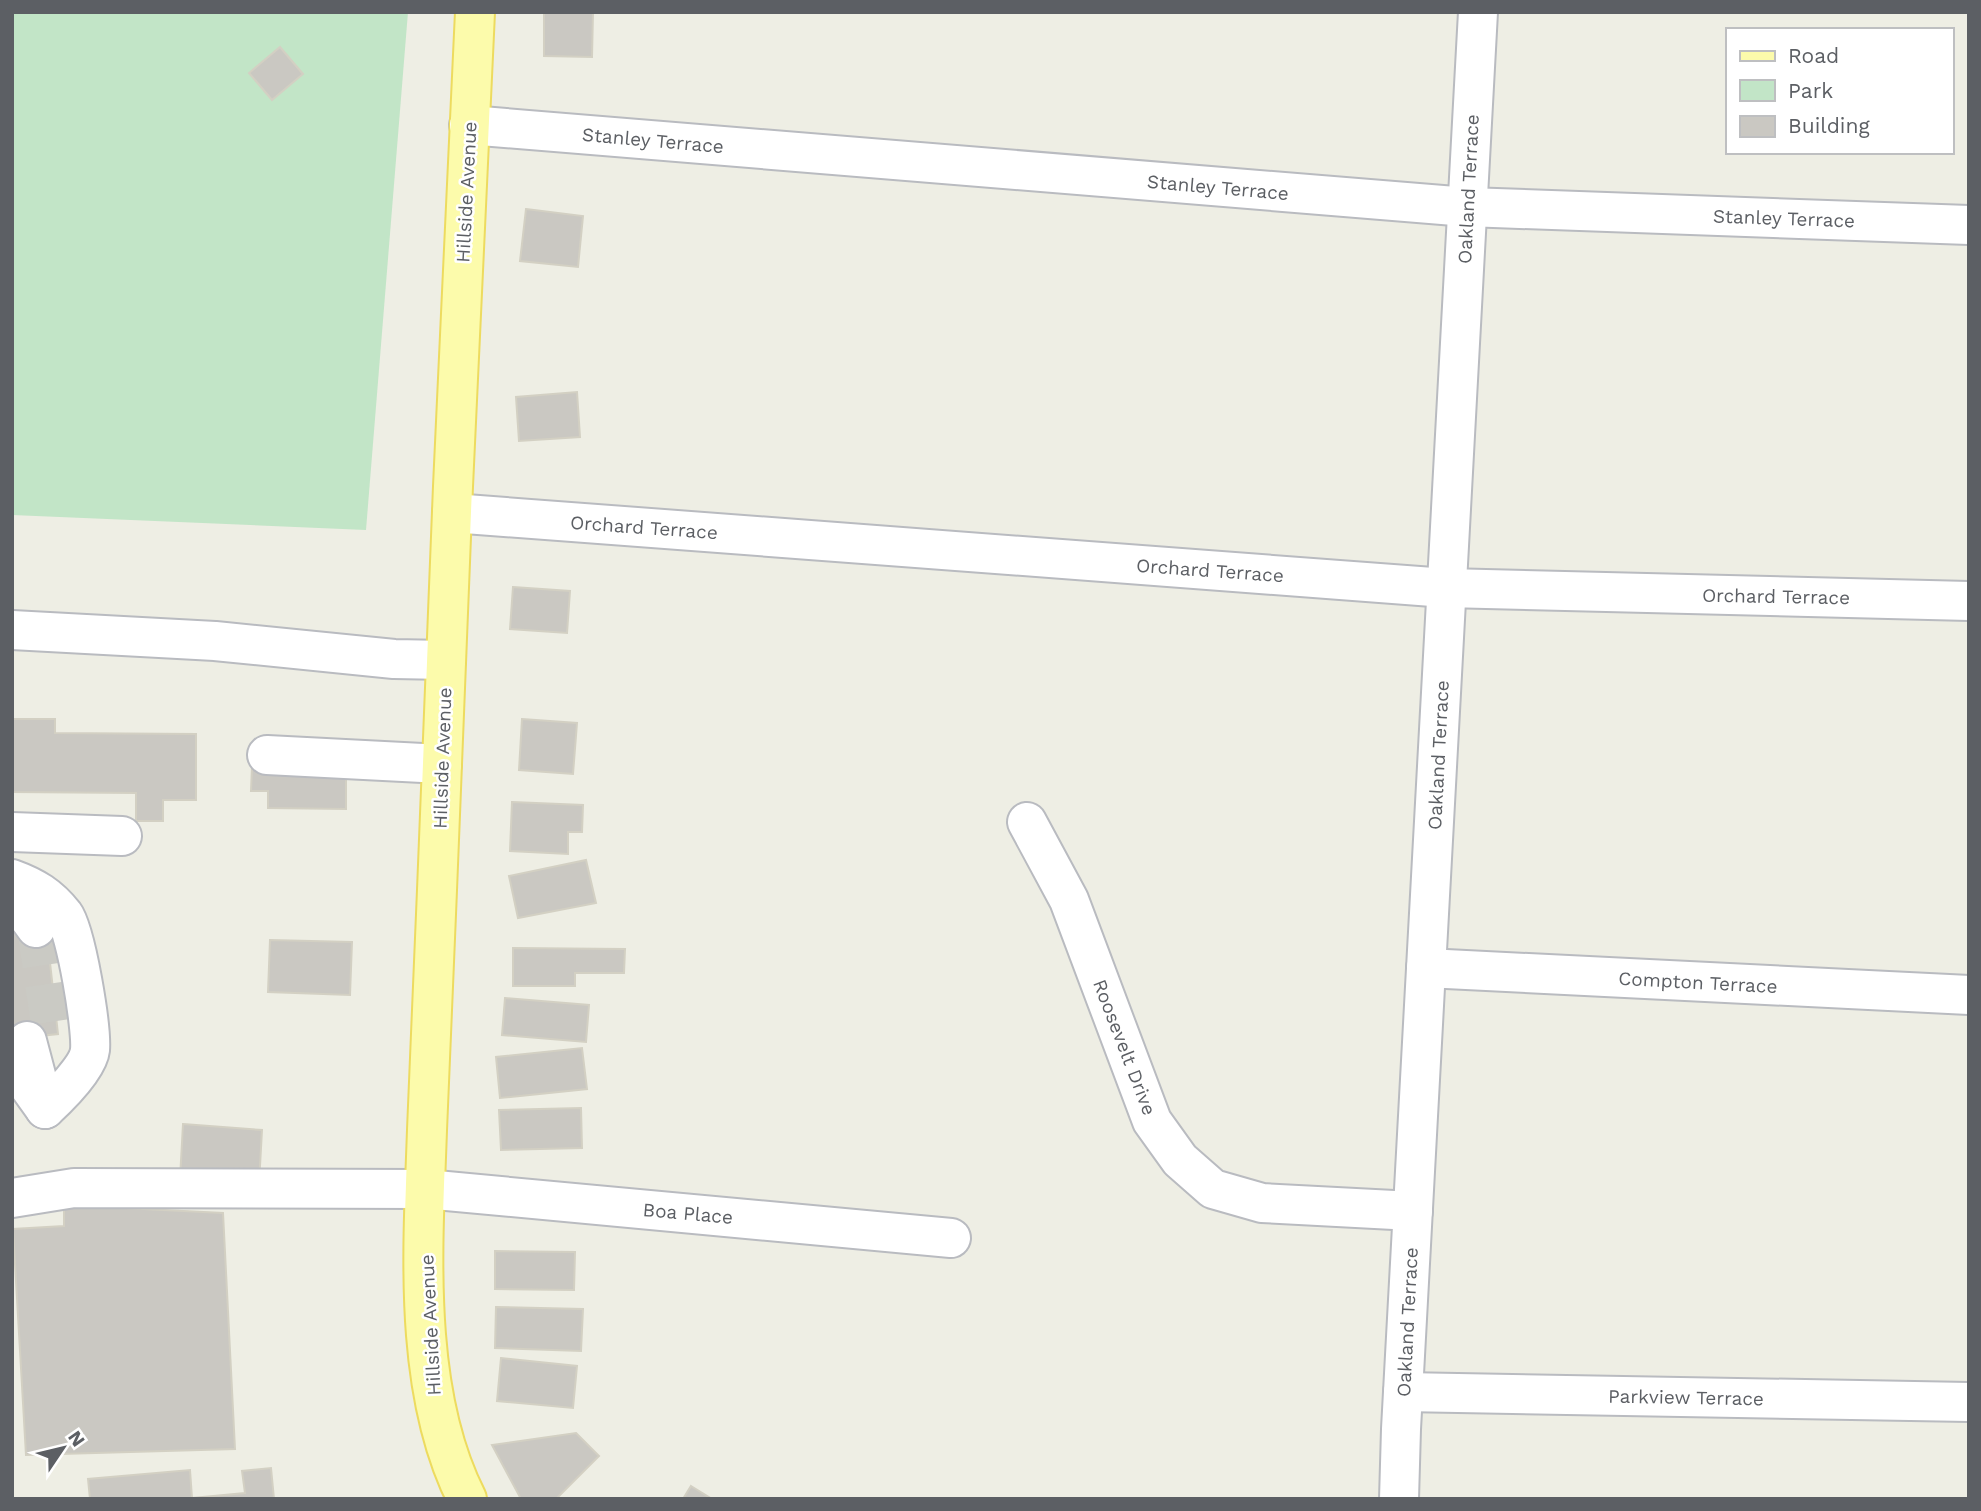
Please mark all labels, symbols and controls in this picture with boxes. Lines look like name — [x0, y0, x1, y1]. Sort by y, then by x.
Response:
legend — [1726, 28, 1953, 154]
text: Road — [1788, 43, 1839, 68]
text: Park — [1788, 78, 1833, 103]
text: Building — [1788, 113, 1870, 138]
street label: Oakland Terrace — [1453, 114, 1484, 264]
street label: Hillside Avenue — [451, 121, 482, 263]
street label: Stanley Terrace — [581, 123, 725, 158]
street label: Stanley Terrace — [1146, 170, 1290, 205]
street label: Stanley Terrace — [1713, 205, 1855, 232]
street label: Orchard Terrace — [569, 511, 719, 544]
street label: Orchard Terrace — [1135, 554, 1285, 587]
street label: Orchard Terrace — [1702, 584, 1850, 609]
street label: Oakland Terrace — [1423, 680, 1454, 830]
street label: Hillside Avenue — [429, 687, 456, 829]
street label: Compton Terrace — [1618, 967, 1778, 998]
street label: Roosevelt Drive — [1088, 976, 1161, 1118]
street label: Boa Place — [642, 1198, 734, 1229]
street label: Oakland Terrace — [1392, 1247, 1423, 1397]
street label: Hillside Avenue — [415, 1254, 446, 1396]
street label: Parkview Terrace — [1608, 1385, 1764, 1410]
north arrow — [28, 1413, 98, 1483]
text: N — [63, 1426, 90, 1451]

